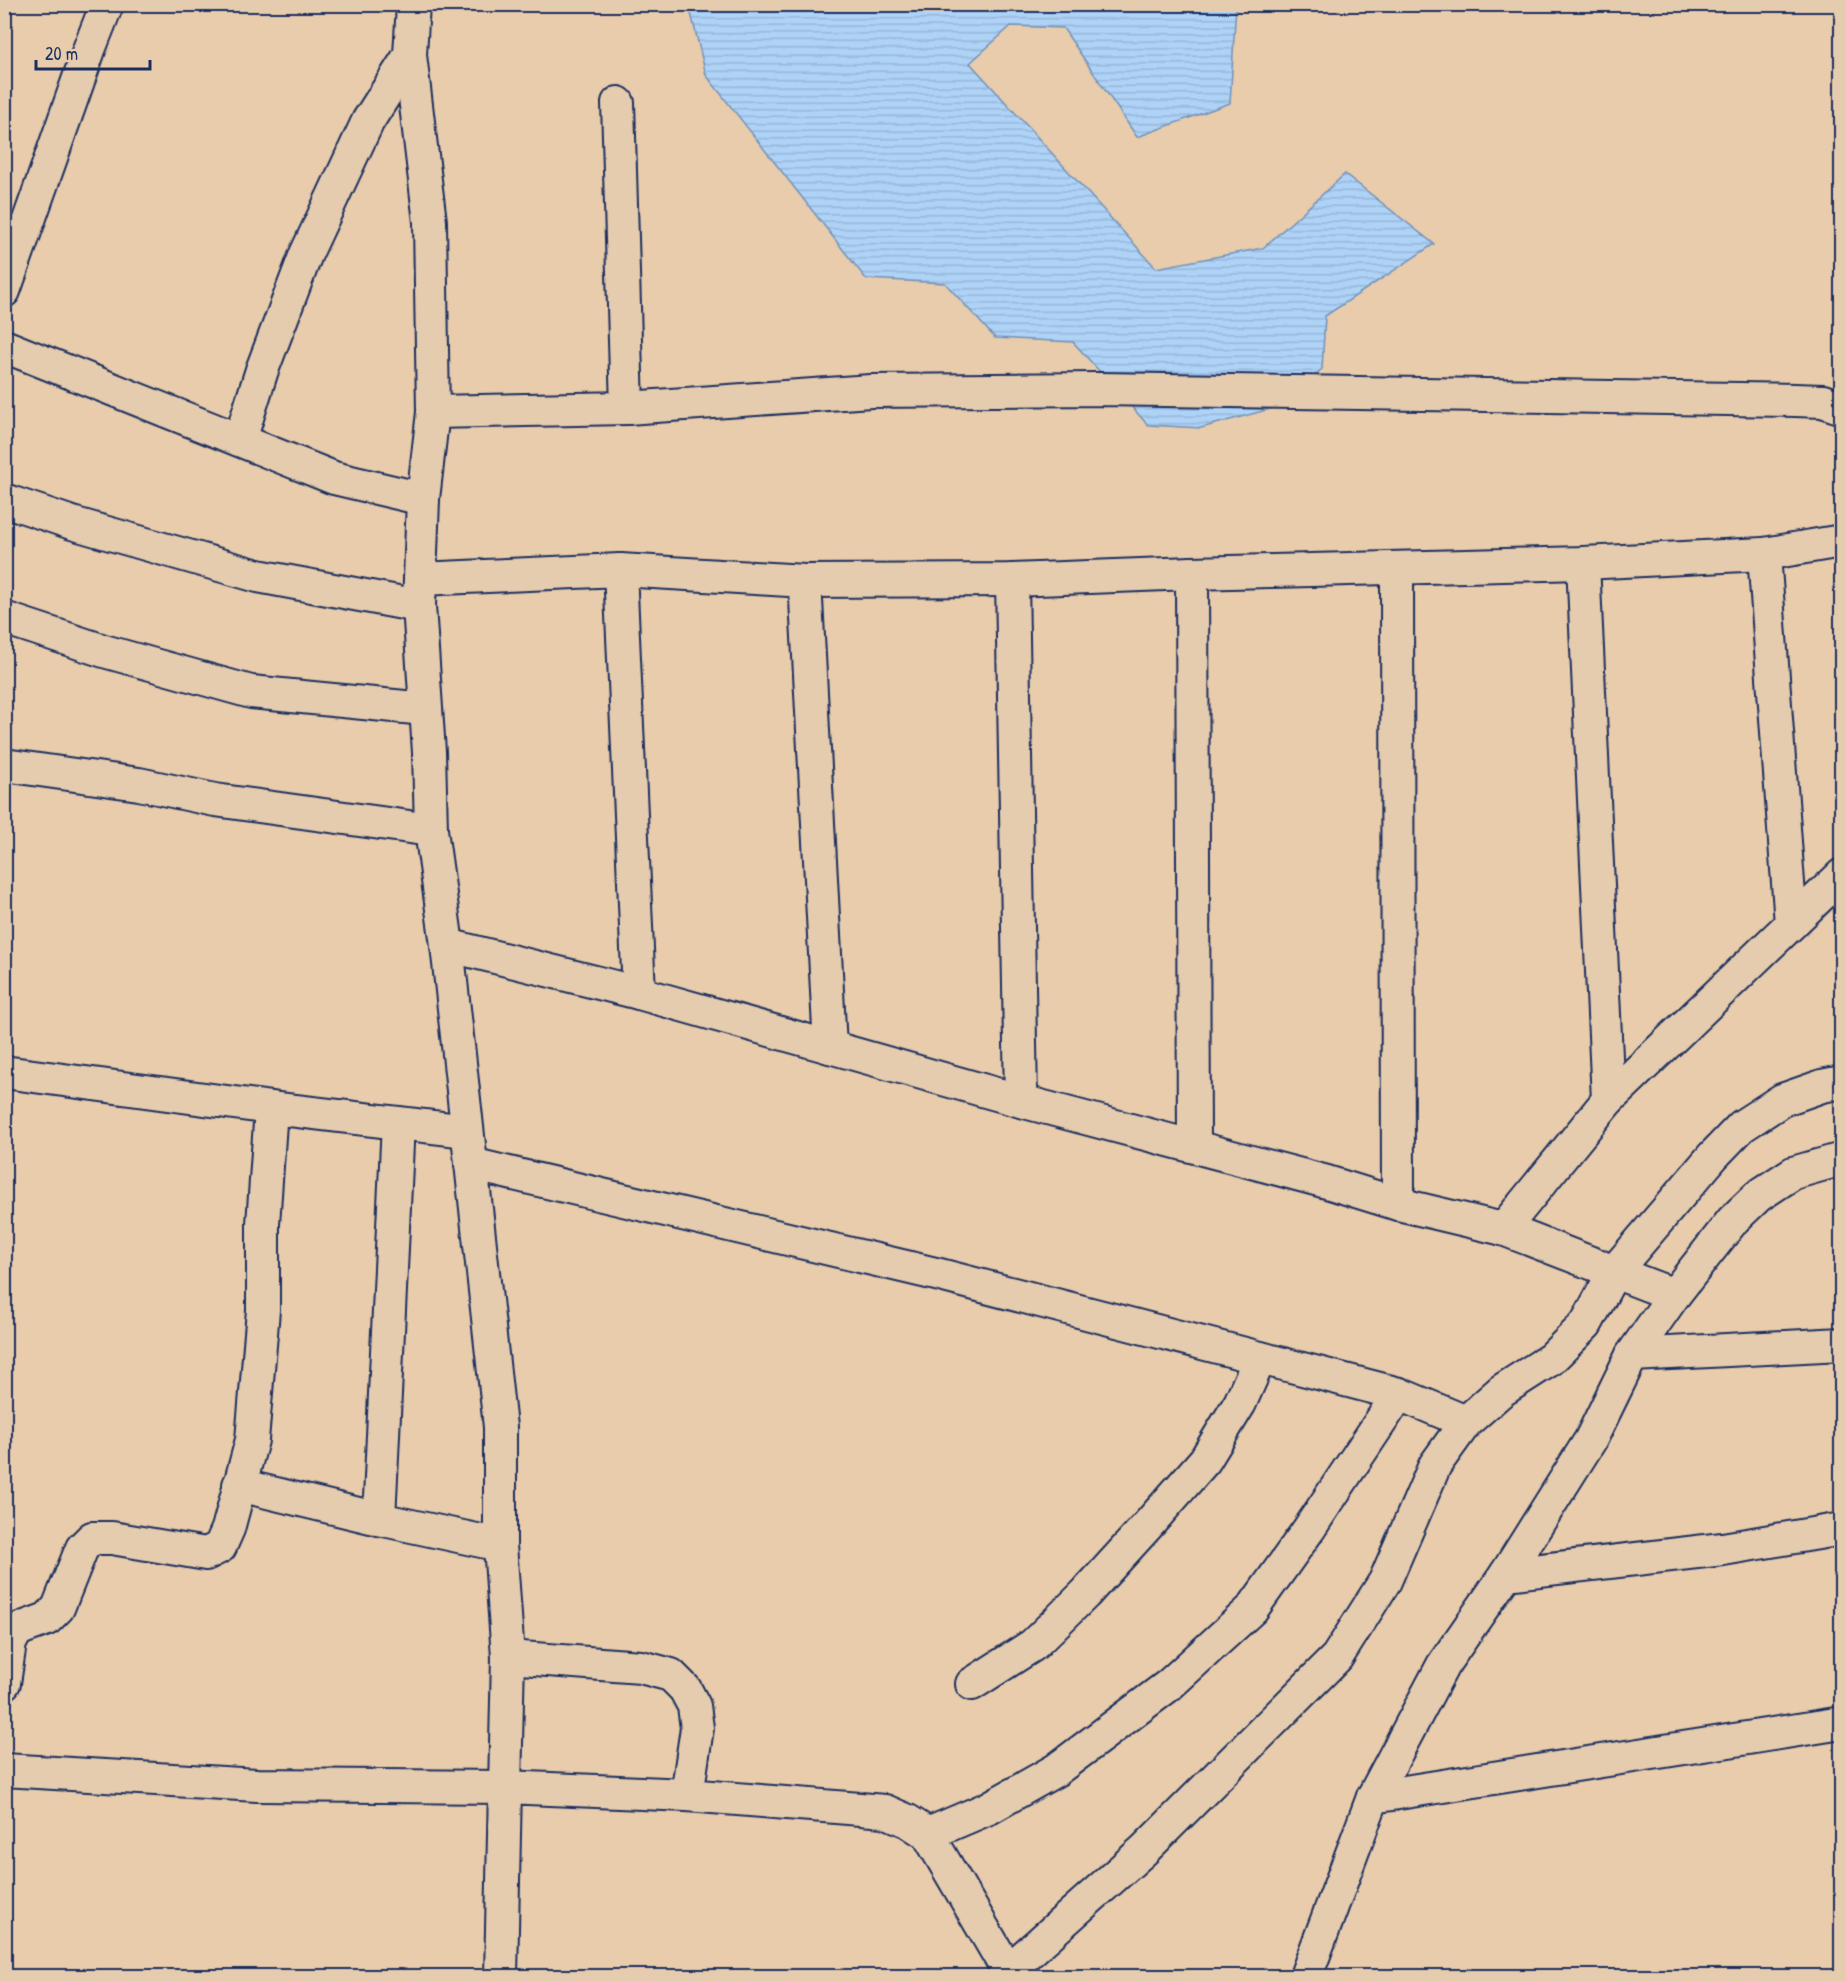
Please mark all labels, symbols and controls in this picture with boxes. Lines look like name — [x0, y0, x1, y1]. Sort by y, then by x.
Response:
scale bar — [36, 33, 150, 71]
text: 20 m — [45, 41, 78, 66]

